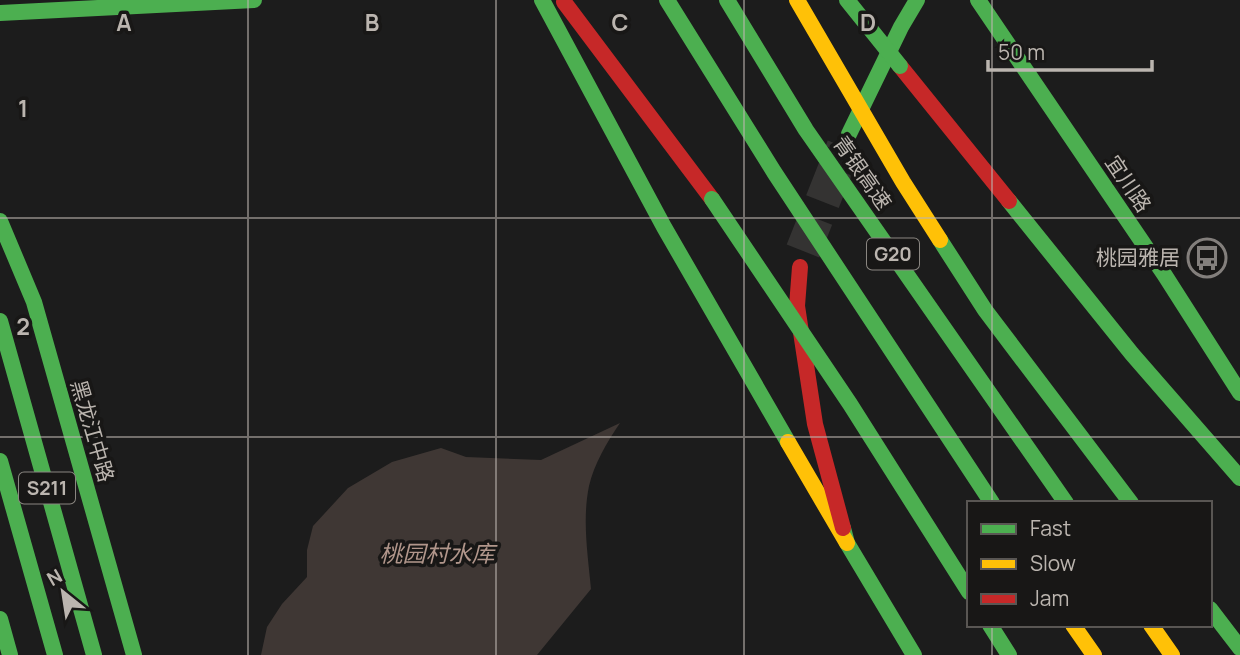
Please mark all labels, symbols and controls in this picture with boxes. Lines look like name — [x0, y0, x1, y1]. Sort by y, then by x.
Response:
text: A — [116, 6, 132, 38]
text: B — [365, 6, 379, 38]
text: C — [612, 6, 629, 38]
text: D — [860, 6, 876, 38]
scale bar — [988, 28, 1152, 72]
text: 50 m — [998, 38, 1045, 66]
text: 1 — [18, 92, 28, 124]
street label: 青银高速 — [827, 130, 898, 215]
street label: 宜川路 — [1100, 149, 1158, 217]
bus stop icon: 桃园雅居 — [1186, 237, 1228, 279]
road number: G20 — [867, 238, 919, 270]
place label: 桃园雅居 — [1096, 243, 1180, 271]
text: 2 — [16, 310, 30, 342]
street label: 黑龙江中路 — [65, 376, 121, 485]
road number: S211 — [19, 472, 75, 503]
legend — [967, 501, 1212, 627]
text: Fast — [1030, 514, 1071, 542]
water label: 桃园村水库 — [380, 537, 499, 569]
text: Slow — [1030, 549, 1076, 577]
north arrow — [28, 557, 98, 627]
text: N — [42, 563, 67, 592]
text: Jam — [1030, 584, 1069, 612]

